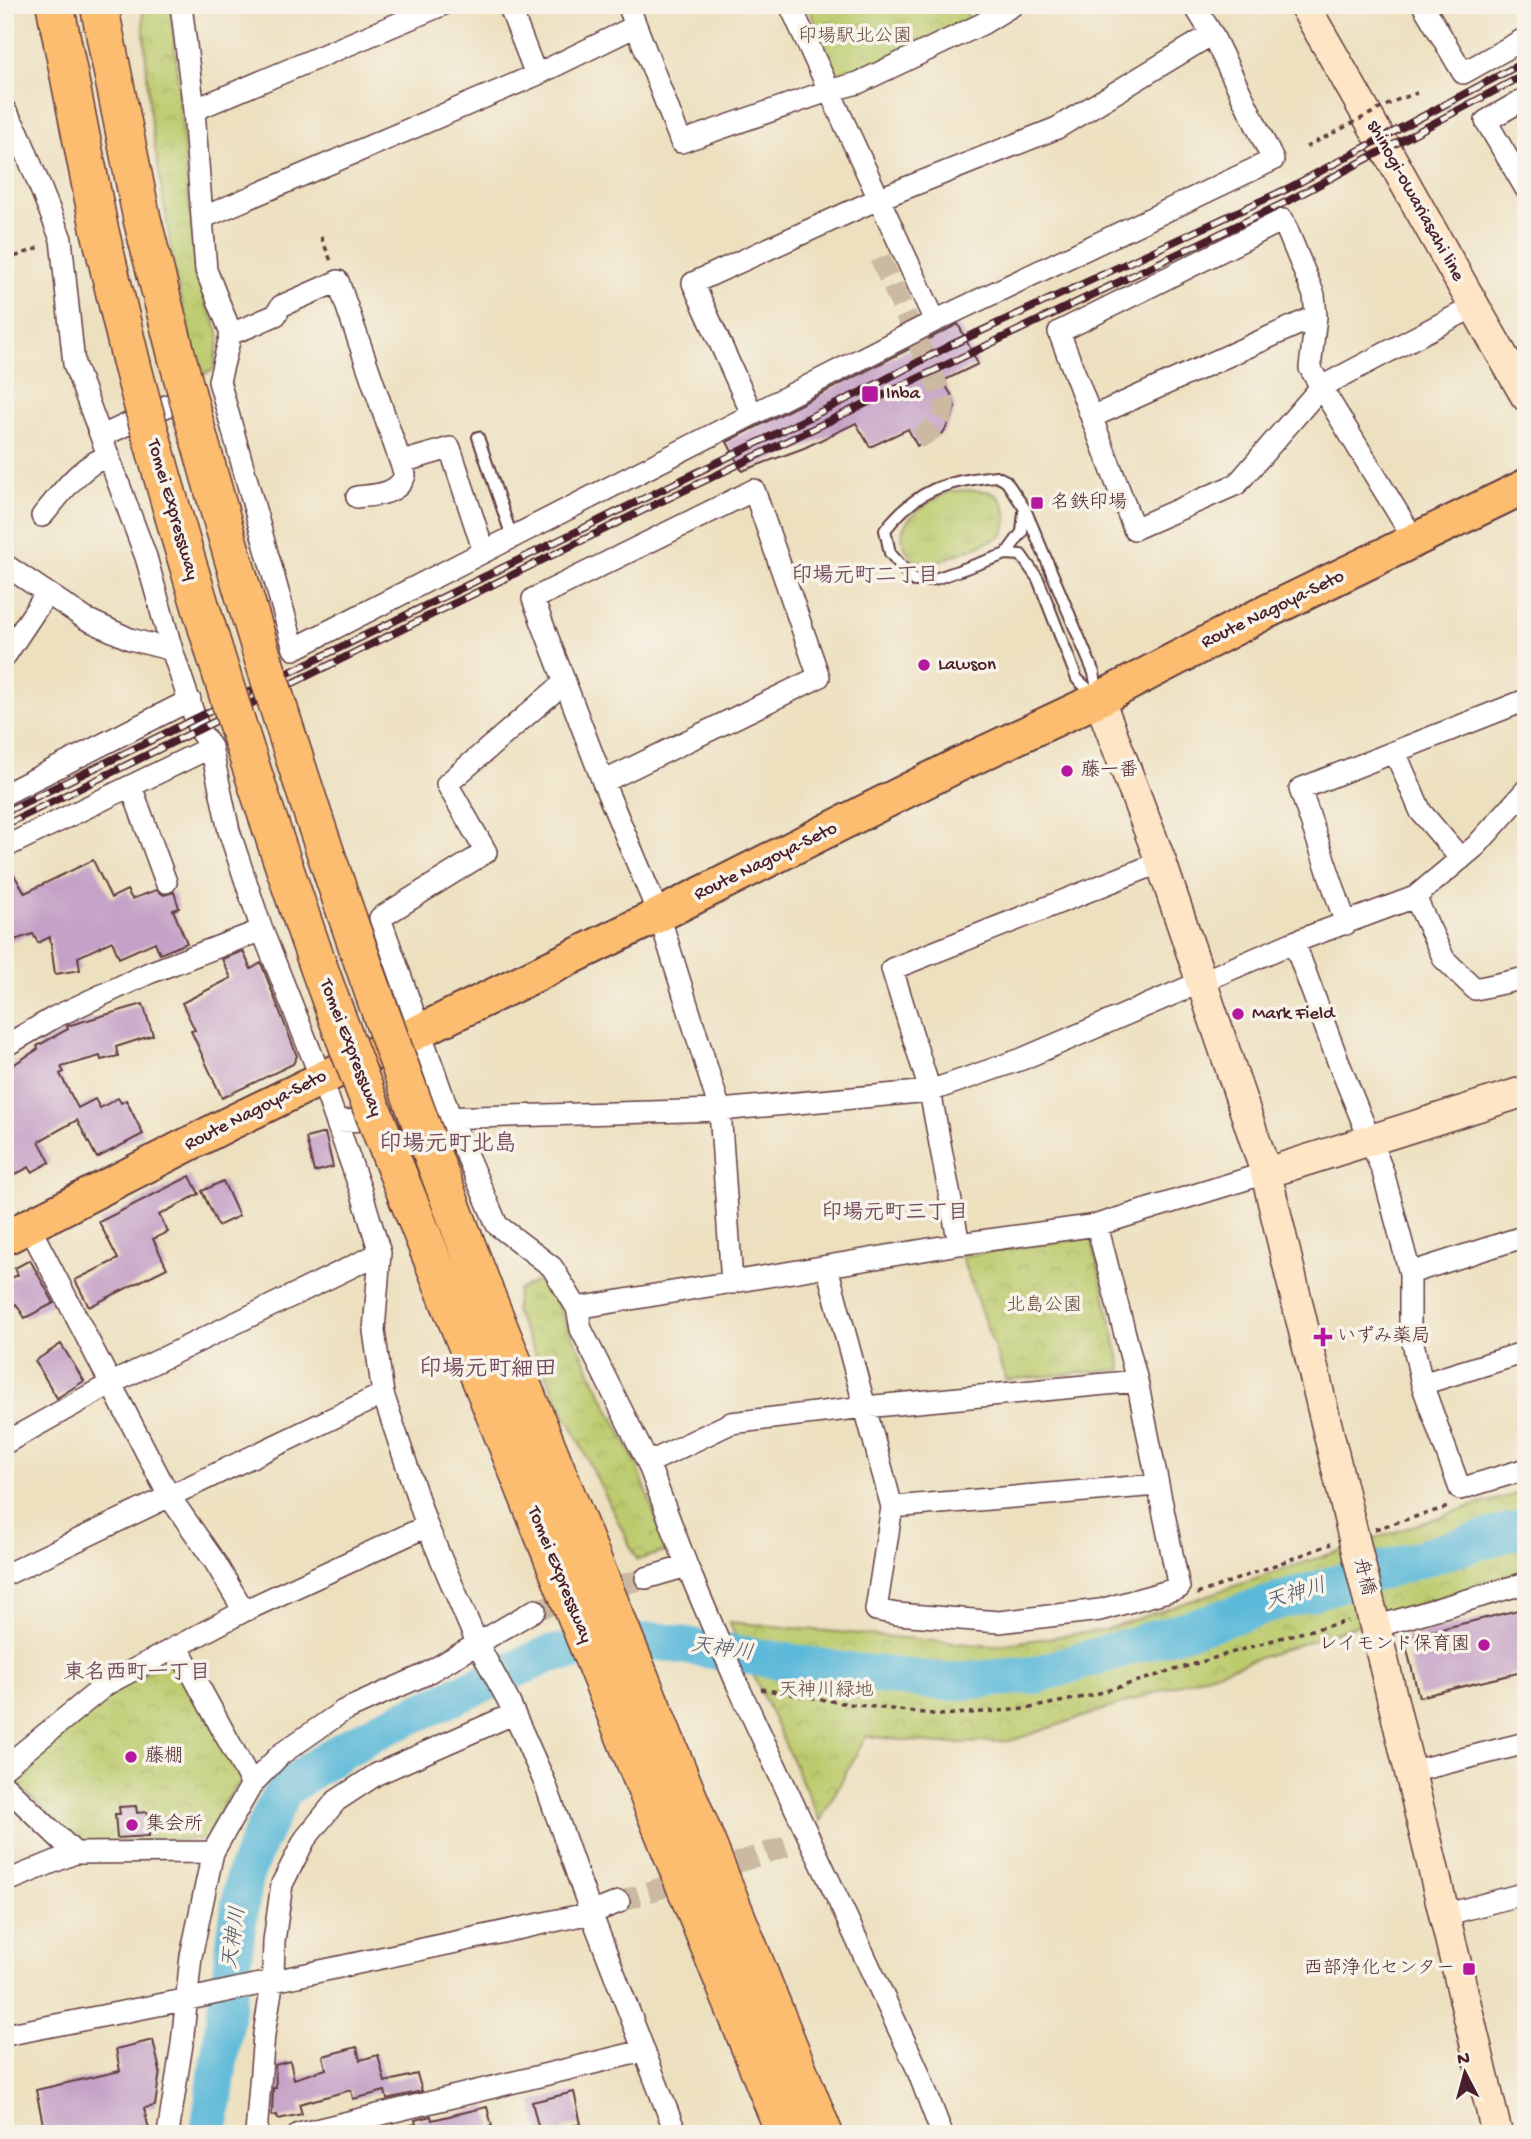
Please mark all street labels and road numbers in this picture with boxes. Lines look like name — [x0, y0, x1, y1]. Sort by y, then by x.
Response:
street label: shinogi-owariasahi line — [1361, 116, 1469, 286]
street label: Tomei Expressway — [141, 436, 203, 584]
street label: Route Nagoya-Seto — [1198, 565, 1348, 655]
street label: Route Nagoya-Seto — [691, 817, 841, 907]
street label: Tomei Expressway — [313, 975, 387, 1121]
street label: Route Nagoya-Seto — [181, 1065, 331, 1157]
street label: Tomei Expressway — [521, 1502, 597, 1647]
street label: 舟橋 — [1347, 1556, 1380, 1598]

